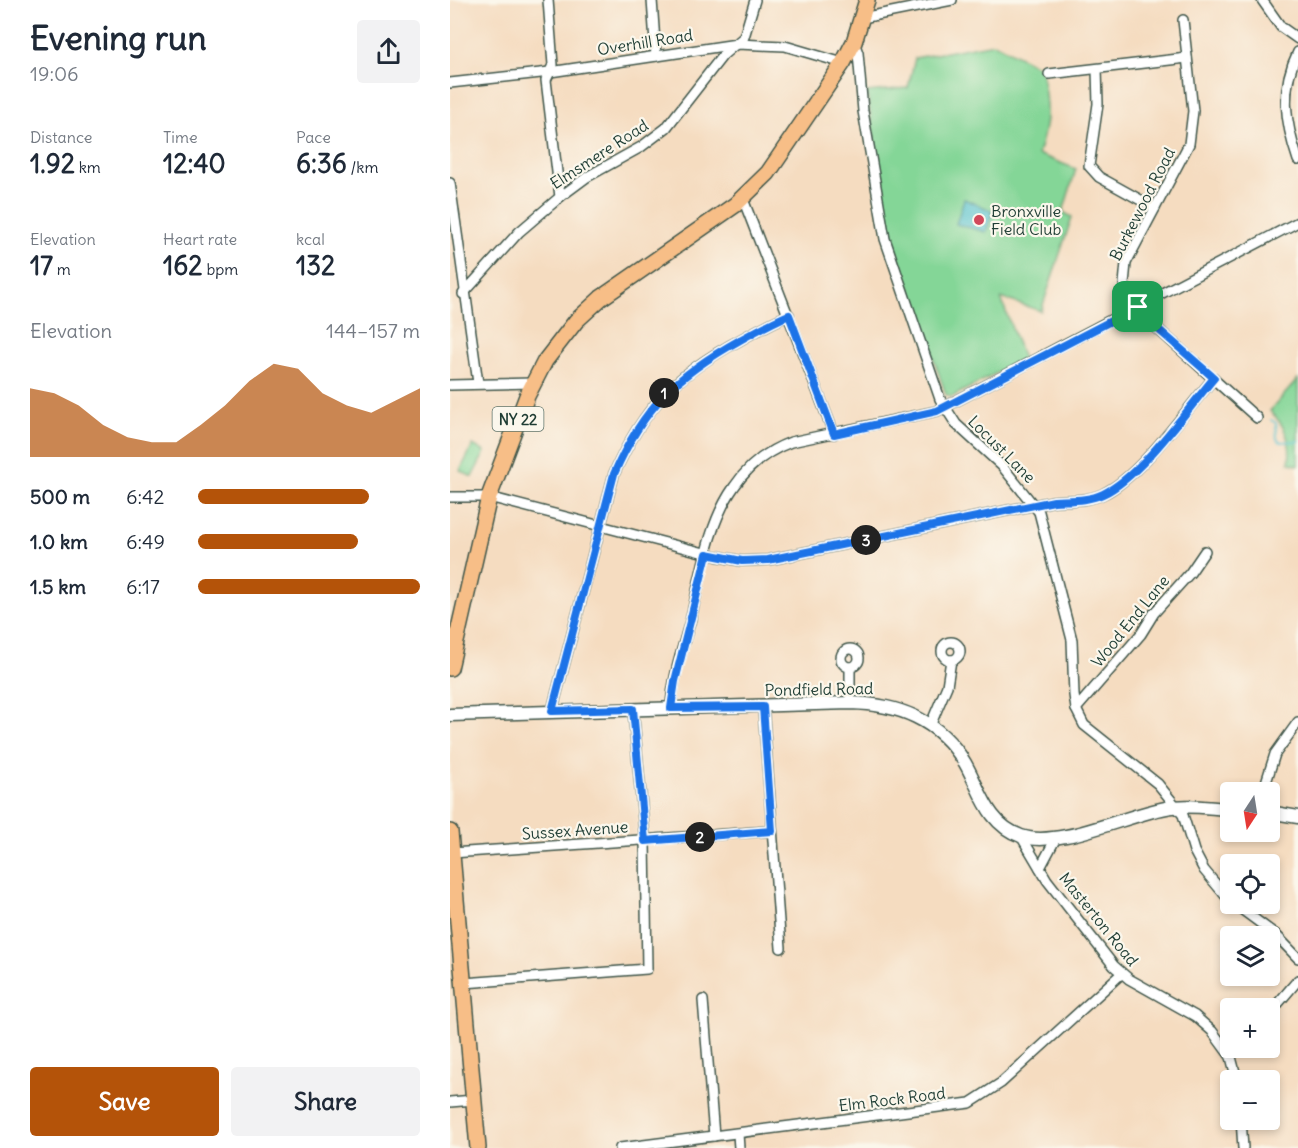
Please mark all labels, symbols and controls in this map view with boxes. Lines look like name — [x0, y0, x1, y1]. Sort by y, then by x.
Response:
text: Evening run — [30, 17, 206, 59]
button: share — [357, 20, 420, 83]
street label: Overhill Road — [596, 25, 694, 59]
text: 19:06 — [30, 61, 79, 86]
street label: Elmsmere Road — [546, 115, 652, 193]
text: Distance — [30, 127, 92, 147]
text: Time — [163, 127, 198, 147]
text: Pace — [296, 127, 331, 147]
street label: Burkewood Road — [1105, 144, 1179, 264]
text: 1.92 — [30, 147, 75, 180]
text: 12:40 — [163, 147, 226, 180]
text: 6:36 — [296, 147, 347, 180]
text: km — [75, 157, 101, 177]
text: /km — [347, 157, 378, 177]
place label: Bronxville Field Club — [991, 201, 1062, 239]
marker: Bronxville Field Club — [972, 213, 986, 227]
text: Elevation — [30, 229, 96, 249]
text: Heart rate — [163, 229, 237, 249]
text: kcal — [296, 229, 325, 249]
text: 17 — [30, 249, 53, 282]
text: 162 — [163, 249, 203, 282]
text: 132 — [296, 249, 335, 282]
text: m — [53, 259, 71, 279]
text: bpm — [203, 259, 238, 279]
pin — [1112, 281, 1163, 332]
icon: arrive — [1121, 290, 1154, 323]
text: Elevation — [30, 318, 112, 343]
text: 144–157 m — [326, 318, 420, 343]
pin: 1 — [649, 378, 679, 408]
text: 1 — [661, 383, 667, 403]
road number: NY 22 — [492, 407, 544, 431]
street label: Locust Lane — [964, 411, 1040, 487]
text: 500 m — [30, 484, 90, 509]
text: 6:42 — [126, 484, 165, 509]
pin: 3 — [851, 525, 881, 555]
text: 1.0 km — [30, 529, 88, 554]
text: 6:49 — [126, 529, 165, 554]
text: 3 — [861, 530, 871, 550]
street label: Wood End Lane — [1087, 571, 1173, 671]
text: 1.5 km — [30, 574, 86, 599]
text: 6:17 — [126, 574, 160, 599]
street label: Pondfield Road — [764, 678, 874, 700]
north arrow — [1220, 782, 1280, 842]
map controls — [1220, 782, 1280, 1130]
street label: Sussex Avenue — [521, 816, 629, 844]
pin: 2 — [685, 822, 715, 852]
text: 2 — [696, 827, 704, 847]
button: locate — [1220, 854, 1280, 914]
street label: Masterton Road — [1055, 868, 1143, 970]
button: layers — [1220, 926, 1280, 986]
button: + — [1220, 998, 1280, 1058]
button: Save — [30, 1067, 219, 1136]
button: Share — [231, 1067, 420, 1136]
button: − — [1220, 1070, 1280, 1130]
street label: Elm Rock Road — [837, 1083, 947, 1115]

